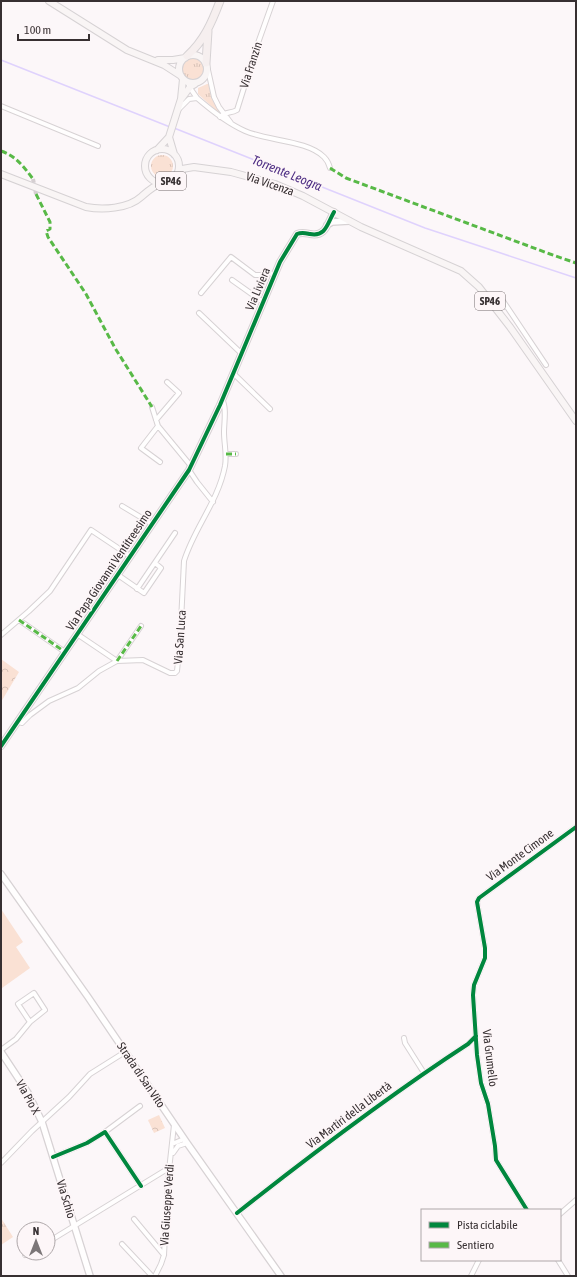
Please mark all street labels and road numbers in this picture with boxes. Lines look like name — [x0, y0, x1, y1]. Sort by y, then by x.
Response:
street label: Via Franzin — [237, 40, 265, 90]
street label: Via Vicenza — [244, 169, 296, 199]
road number: SP46 — [156, 172, 186, 190]
street label: Via Liviera — [243, 265, 273, 313]
road number: SP46 — [475, 292, 505, 310]
street label: Via Papa Giovanni Ventitreesimo — [63, 506, 155, 633]
street label: Via San Luca — [171, 609, 189, 665]
street label: Via Monte Cimone — [484, 826, 556, 884]
street label: Via Grumello — [480, 1029, 500, 1088]
street label: Strada di San Vito — [114, 1040, 168, 1111]
street label: Via Pio X — [13, 1077, 43, 1117]
street label: Via Martiri della Libertà — [304, 1078, 394, 1152]
street label: Via Giuseppe Verdi — [157, 1164, 177, 1246]
street label: Via Schio — [54, 1178, 79, 1220]

